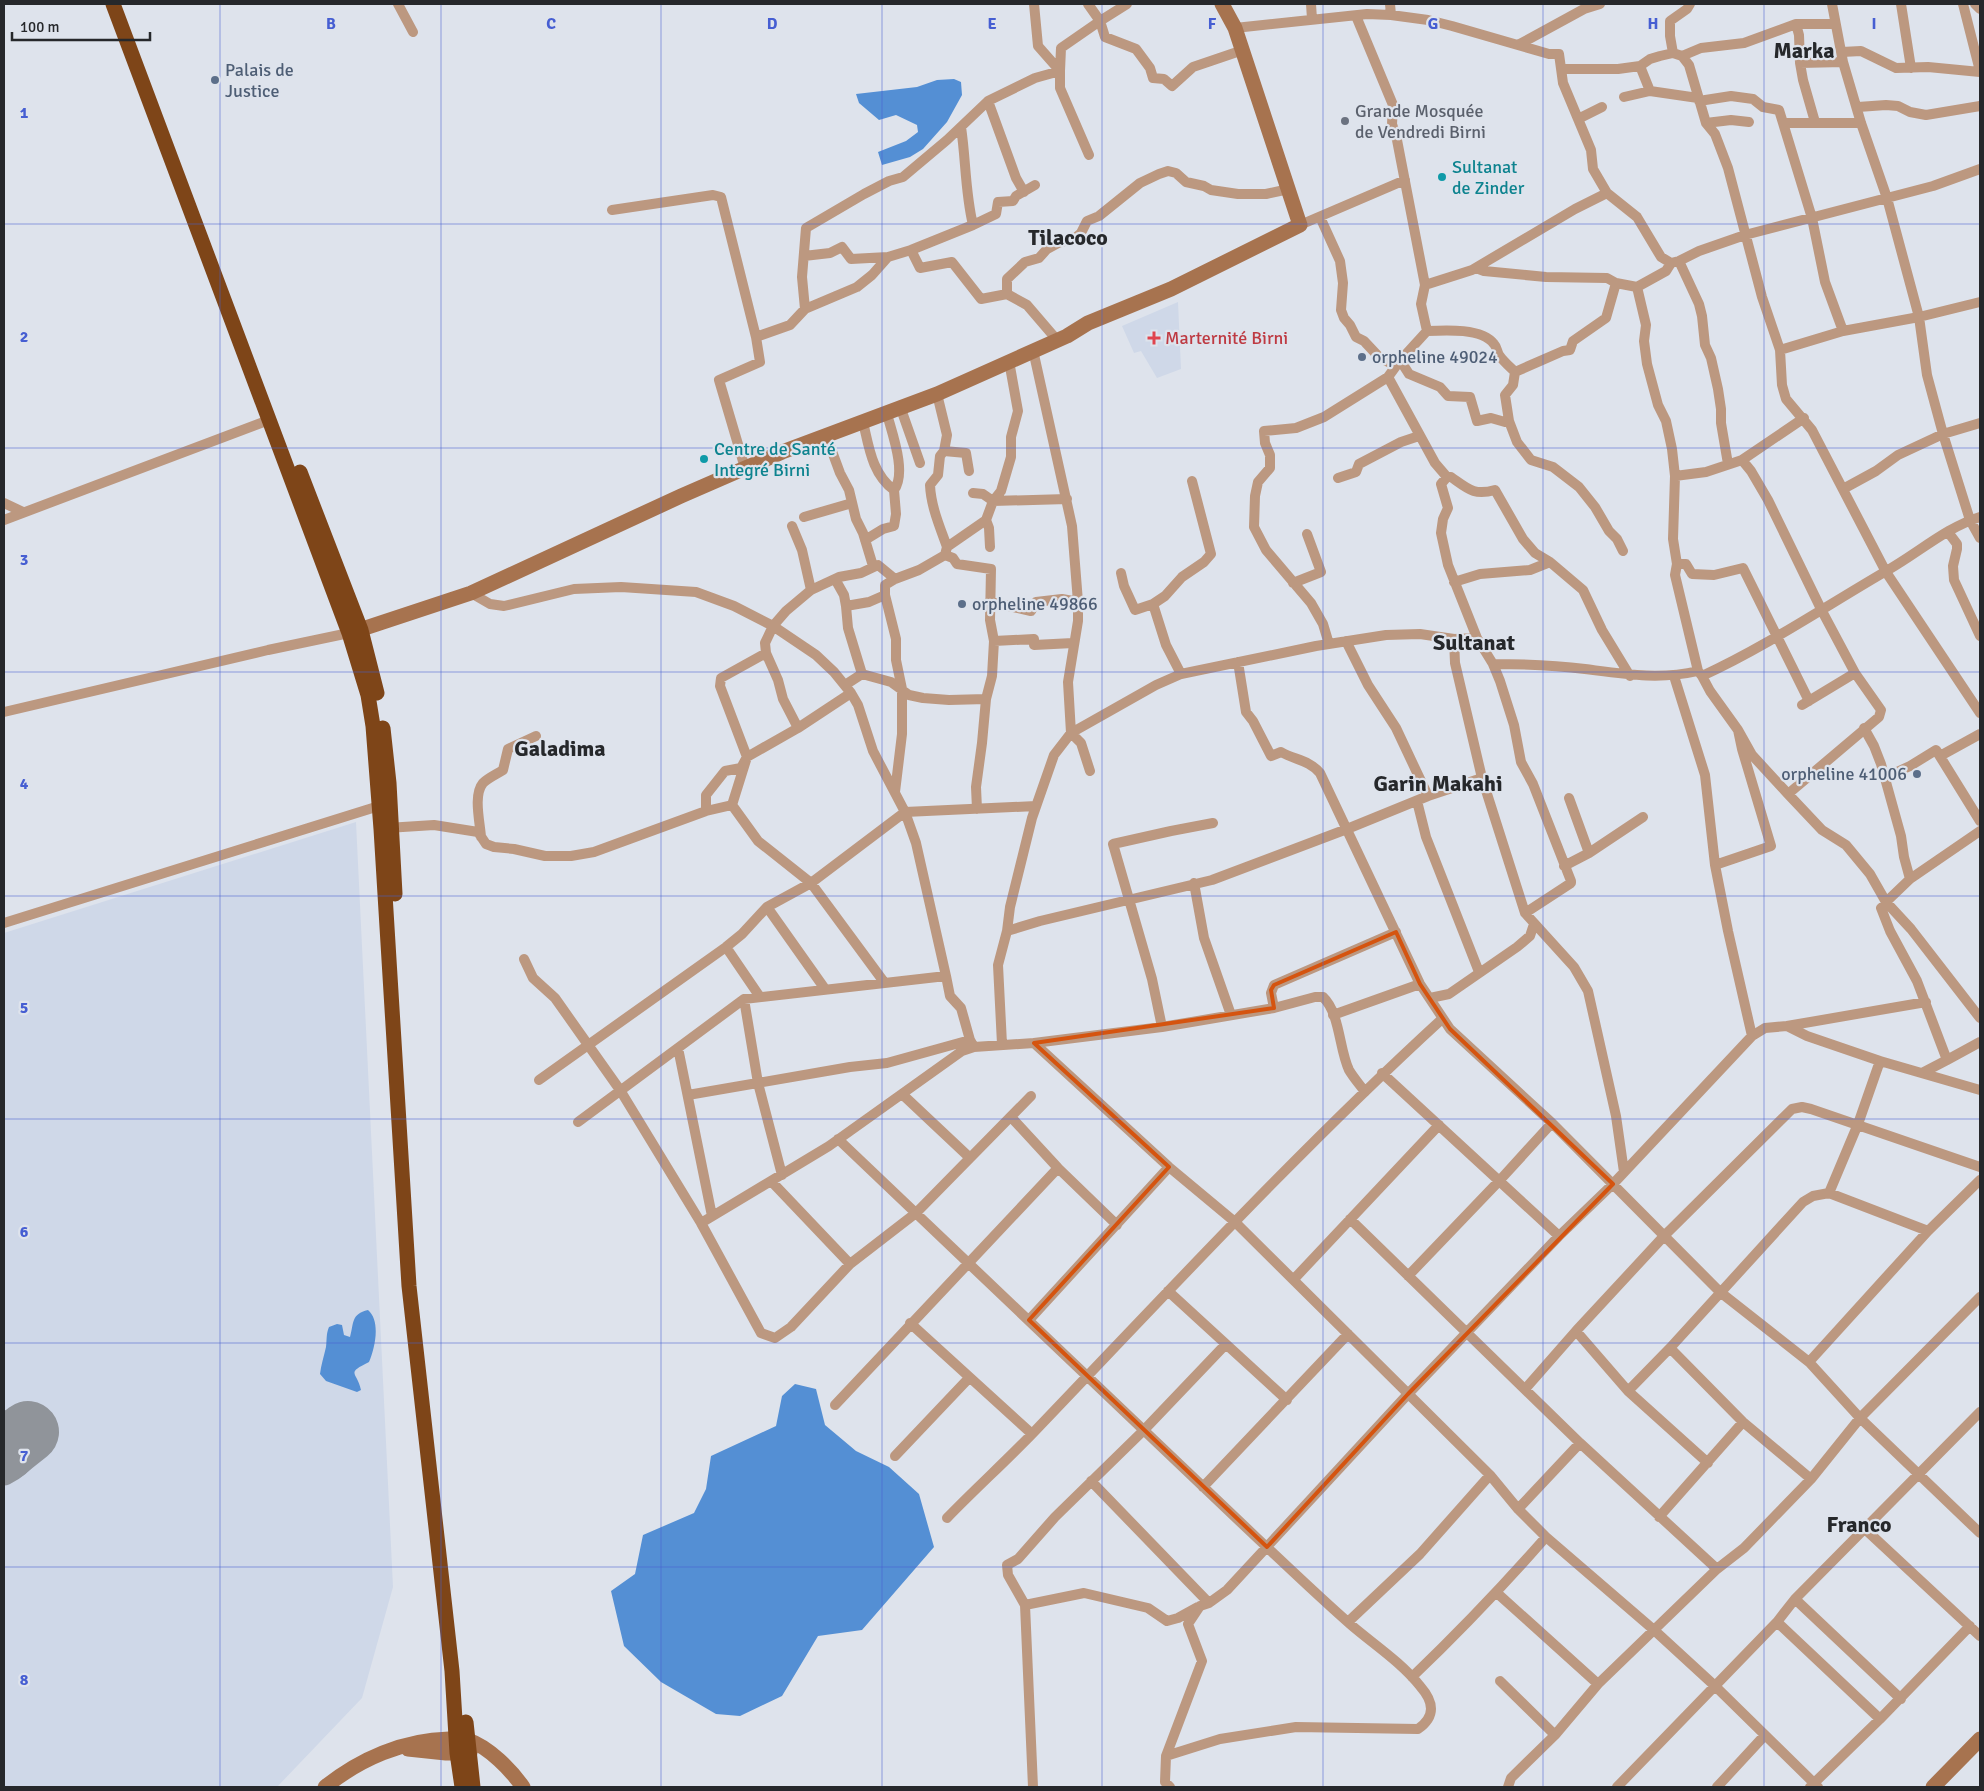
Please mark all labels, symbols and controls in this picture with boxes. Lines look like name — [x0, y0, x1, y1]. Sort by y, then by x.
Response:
scale bar — [12, 10, 150, 42]
text: B — [326, 14, 336, 34]
text: C — [546, 14, 556, 34]
text: D — [767, 14, 778, 34]
text: E — [987, 14, 997, 34]
text: F — [1208, 14, 1217, 34]
text: G — [1428, 14, 1438, 34]
text: H — [1648, 14, 1658, 34]
text: I — [1871, 14, 1877, 34]
text: 100 m — [20, 18, 60, 36]
district label: Marka — [1773, 37, 1835, 64]
place label: Palais de Justice — [225, 59, 294, 102]
marker: Palais de Justice — [209, 74, 221, 86]
place label: Grande Mosquée de Vendredi Birni — [1355, 100, 1486, 143]
text: 1 — [20, 103, 29, 123]
marker: Grande Mosquée de Vendredi Birni — [1339, 115, 1351, 127]
place label: Sultanat de Zinder — [1452, 156, 1525, 199]
marker: Sultanat de Zinder — [1436, 171, 1448, 183]
district label: Tilacoco — [1028, 224, 1108, 251]
text: 2 — [20, 327, 28, 347]
place label: Marternité Birni — [1165, 327, 1288, 349]
marker: Marternité Birni — [1147, 331, 1161, 345]
place label: orpheline 49024 — [1372, 346, 1498, 368]
marker: orpheline 49024 — [1356, 351, 1368, 363]
place label: Centre de Santé Integré Birni — [714, 438, 836, 481]
marker: Centre de Santé Integré Birni — [698, 453, 710, 465]
text: 3 — [20, 550, 28, 570]
place label: orpheline 49866 — [972, 593, 1098, 615]
marker: orpheline 49866 — [956, 598, 968, 610]
district label: Sultanat — [1433, 629, 1515, 656]
district label: Galadima — [514, 735, 606, 762]
place label: orpheline 41006 — [1781, 763, 1907, 785]
marker: orpheline 41006 — [1911, 768, 1923, 780]
district label: Garin Makahi — [1373, 770, 1503, 797]
text: 4 — [20, 774, 29, 794]
text: 5 — [20, 998, 28, 1018]
text: 6 — [20, 1222, 29, 1242]
text: 7 — [20, 1446, 29, 1466]
district label: Franco — [1827, 1511, 1891, 1538]
text: 8 — [20, 1670, 29, 1690]

